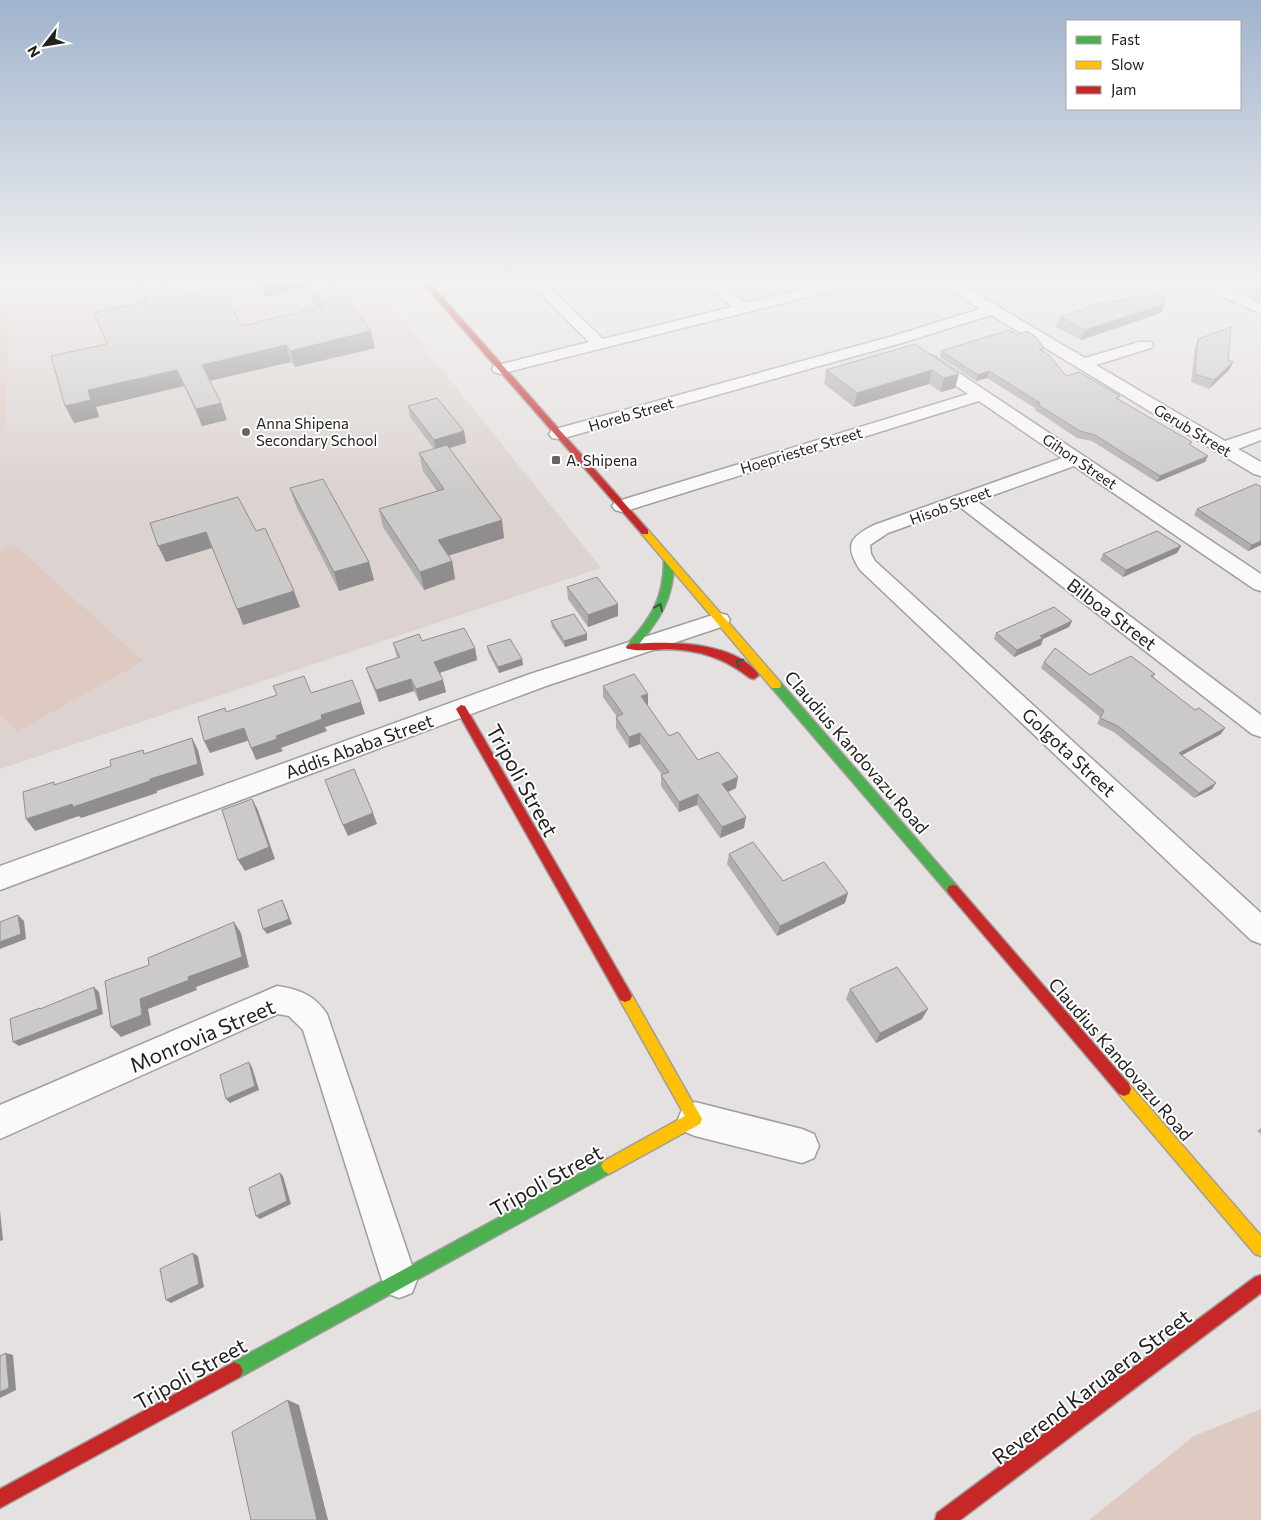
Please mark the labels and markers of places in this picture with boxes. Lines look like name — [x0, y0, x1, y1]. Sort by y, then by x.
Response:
place label: Anna Shipena Secondary School — [256, 414, 377, 449]
marker: Anna Shipena Secondary School — [240, 426, 252, 438]
place label: A. Shipena — [566, 451, 637, 469]
marker: A. Shipena — [550, 454, 562, 466]

